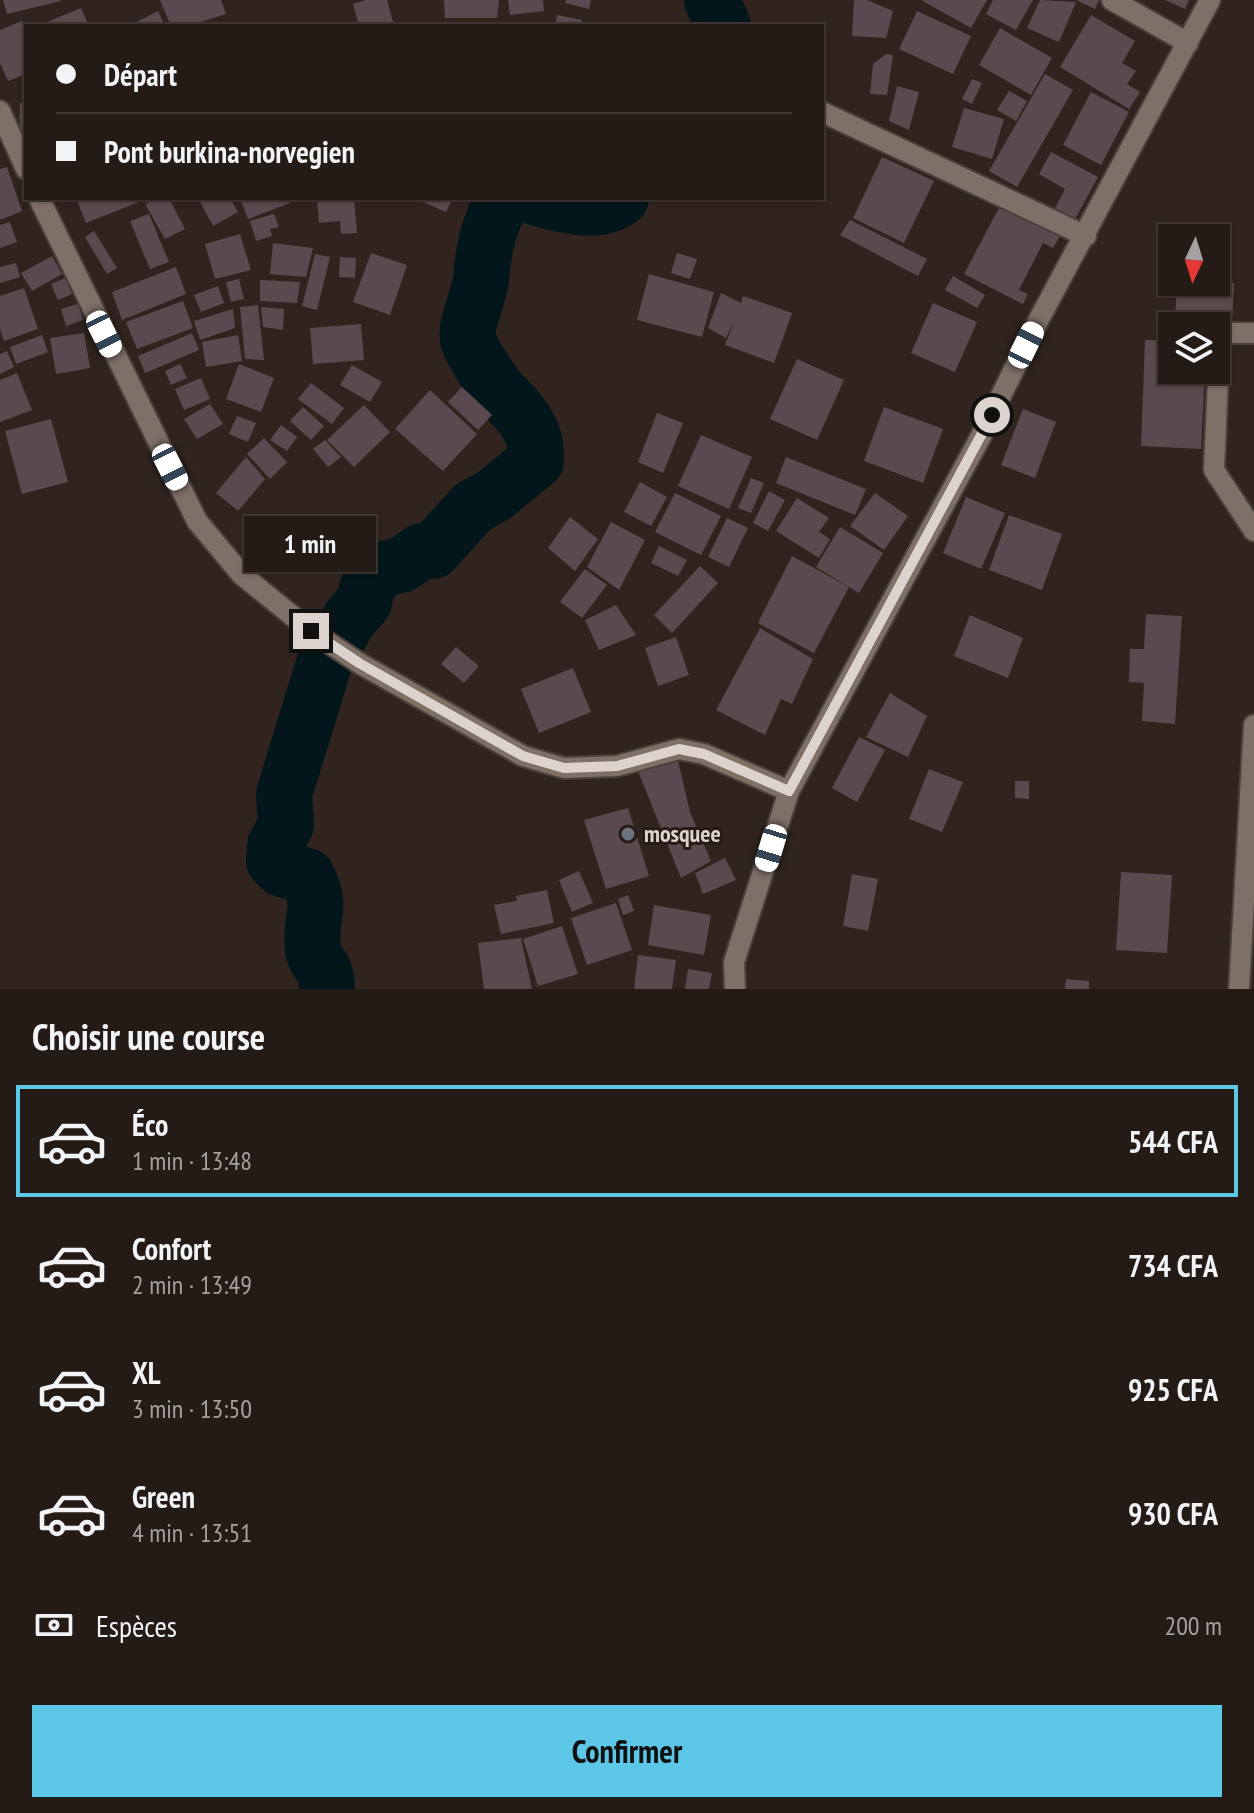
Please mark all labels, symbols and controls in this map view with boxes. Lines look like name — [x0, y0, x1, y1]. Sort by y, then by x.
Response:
text: Départ — [104, 55, 177, 94]
text: Pont burkina-norvegien — [104, 132, 355, 171]
north arrow — [1158, 224, 1230, 296]
map controls — [1158, 224, 1230, 384]
car — [83, 307, 125, 361]
button: layers — [1158, 312, 1230, 384]
car — [1005, 318, 1047, 372]
route start — [974, 397, 1010, 433]
car — [148, 440, 192, 494]
callout: 1 min — [245, 515, 377, 571]
text: 1 min — [284, 527, 336, 560]
route end — [293, 613, 329, 649]
place label: mosquee — [644, 818, 721, 849]
car — [753, 822, 789, 874]
marker: mosquee — [619, 825, 637, 843]
text: Choisir une course — [32, 1013, 265, 1060]
icon: car — [36, 1105, 108, 1177]
text: Éco — [132, 1105, 168, 1144]
text: 544 CFA — [1128, 1122, 1218, 1161]
text: 1 min · 13:48 — [132, 1144, 252, 1177]
icon: car — [36, 1229, 108, 1301]
text: Confort — [132, 1229, 211, 1268]
text: 734 CFA — [1128, 1246, 1218, 1285]
text: 2 min · 13:49 — [132, 1268, 252, 1301]
icon: car — [36, 1353, 108, 1425]
text: XL — [132, 1353, 161, 1392]
text: 925 CFA — [1128, 1370, 1218, 1409]
text: 3 min · 13:50 — [132, 1392, 252, 1425]
icon: car — [36, 1477, 108, 1549]
text: Green — [132, 1477, 195, 1516]
text: 930 CFA — [1128, 1494, 1218, 1533]
text: 4 min · 13:51 — [132, 1516, 252, 1549]
icon: cash — [32, 1603, 76, 1647]
text: Espèces — [96, 1606, 177, 1645]
text: 200 m — [1164, 1609, 1222, 1642]
button: Confirmer — [32, 1705, 1222, 1797]

